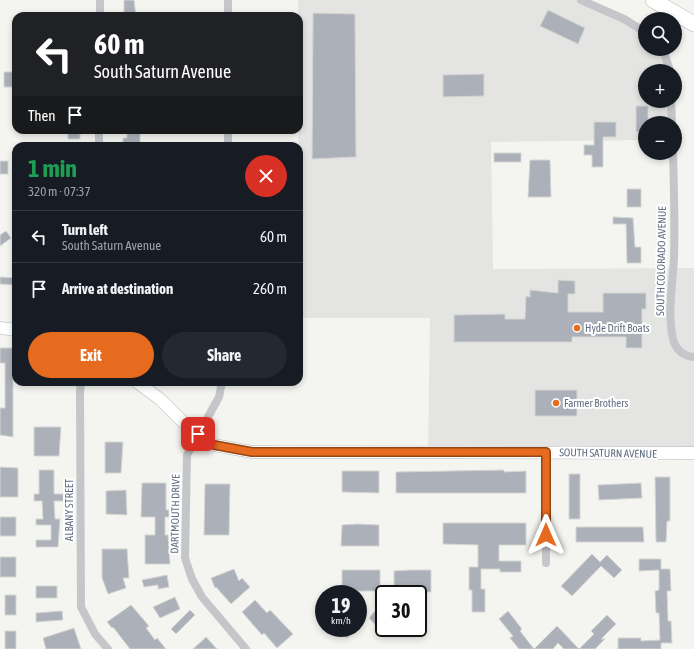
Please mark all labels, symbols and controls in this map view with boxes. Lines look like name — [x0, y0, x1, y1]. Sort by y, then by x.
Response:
map controls — [638, 12, 682, 160]
button: search — [638, 12, 682, 56]
icon: left — [28, 28, 80, 80]
text: 60 m — [94, 28, 144, 60]
text: South Saturn Avenue — [94, 61, 231, 82]
button: + — [638, 64, 682, 108]
icon: arrive — [64, 104, 86, 126]
text: Then — [28, 107, 56, 124]
button: − — [638, 116, 682, 160]
text: 1 min — [28, 155, 77, 182]
button: close — [245, 155, 287, 197]
text: 320 m · 07:37 — [28, 184, 91, 199]
street label: SOUTH COLORADO AVENUE — [654, 206, 668, 316]
text: Turn left — [62, 221, 108, 238]
icon: left — [28, 226, 50, 248]
text: 60 m — [260, 228, 287, 245]
text: South Saturn Avenue — [62, 238, 161, 253]
icon: arrive — [28, 278, 50, 300]
text: Arrive at destination — [62, 280, 173, 297]
text: 260 m — [253, 280, 287, 297]
place label: Hyde Drift Boats — [585, 322, 650, 334]
marker: Hyde Drift Boats — [572, 323, 582, 333]
button: Exit — [28, 332, 154, 378]
button: Share — [162, 332, 287, 378]
place label: Farmer Brothers — [564, 397, 629, 409]
marker: Farmer Brothers — [551, 398, 561, 408]
pin — [181, 417, 215, 451]
icon: arrive — [187, 423, 209, 445]
street label: SOUTH SATURN AVENUE — [559, 446, 657, 460]
street label: DARTMOUTH DRIVE — [168, 474, 182, 554]
street label: ALBANY STREET — [63, 479, 75, 541]
position arrow — [525, 514, 567, 556]
speed limit sign: 30 — [375, 585, 427, 637]
text: 19 — [332, 594, 350, 617]
text: km/h — [331, 615, 351, 626]

